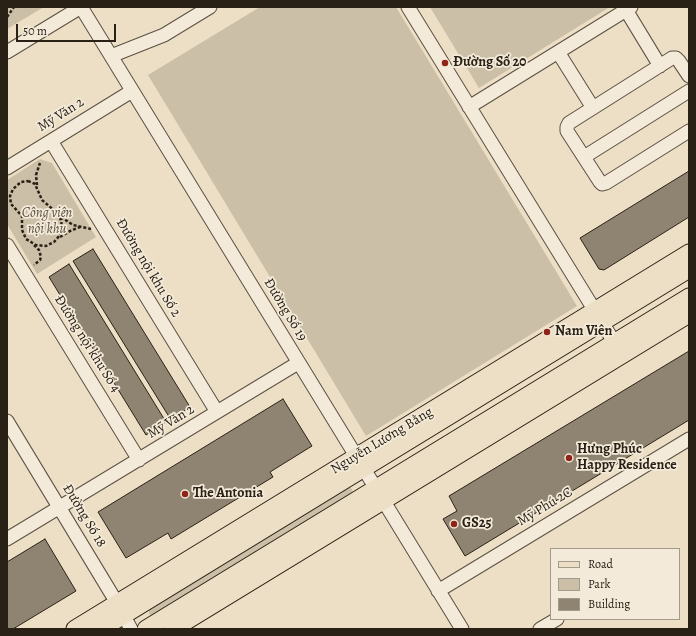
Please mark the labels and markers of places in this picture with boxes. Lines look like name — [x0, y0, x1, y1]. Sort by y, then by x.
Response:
place label: Đường Số 20 — [453, 55, 526, 71]
marker: Đường Số 20 — [440, 58, 450, 68]
place label: Nam Viên — [555, 324, 612, 340]
marker: Nam Viên — [542, 327, 552, 337]
place label: Hưng Phúc Happy Residence — [577, 442, 677, 474]
marker: Hưng Phúc Happy Residence — [564, 453, 574, 463]
place label: The Antonia — [193, 486, 263, 502]
marker: The Antonia — [180, 489, 190, 499]
place label: GS25 — [462, 516, 491, 532]
marker: GS25 — [449, 519, 459, 529]

